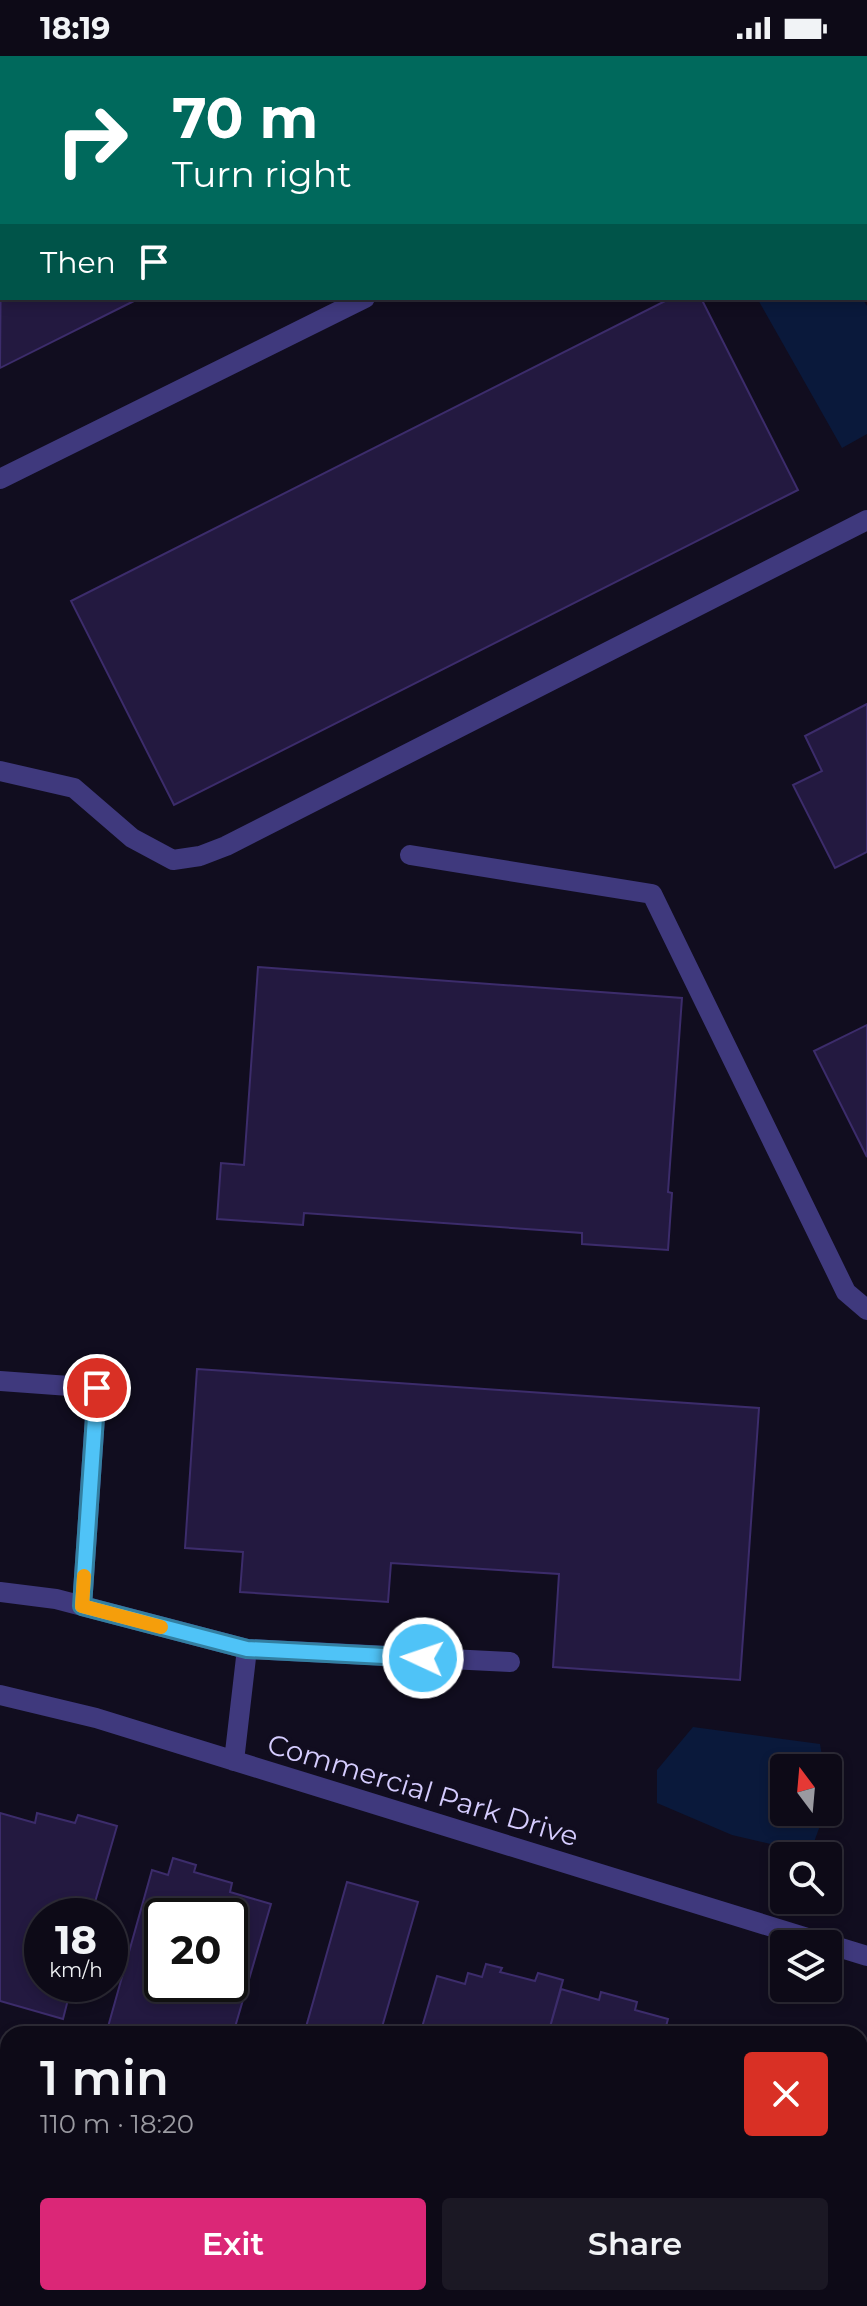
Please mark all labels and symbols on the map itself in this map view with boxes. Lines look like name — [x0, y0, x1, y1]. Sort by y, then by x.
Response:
pin — [63, 1354, 131, 1422]
position arrow — [381, 1616, 465, 1700]
street label: Commercial Park Drive — [264, 1727, 582, 1853]
north arrow — [770, 1754, 842, 1826]
speed limit sign: 20 — [144, 1898, 248, 2002]

